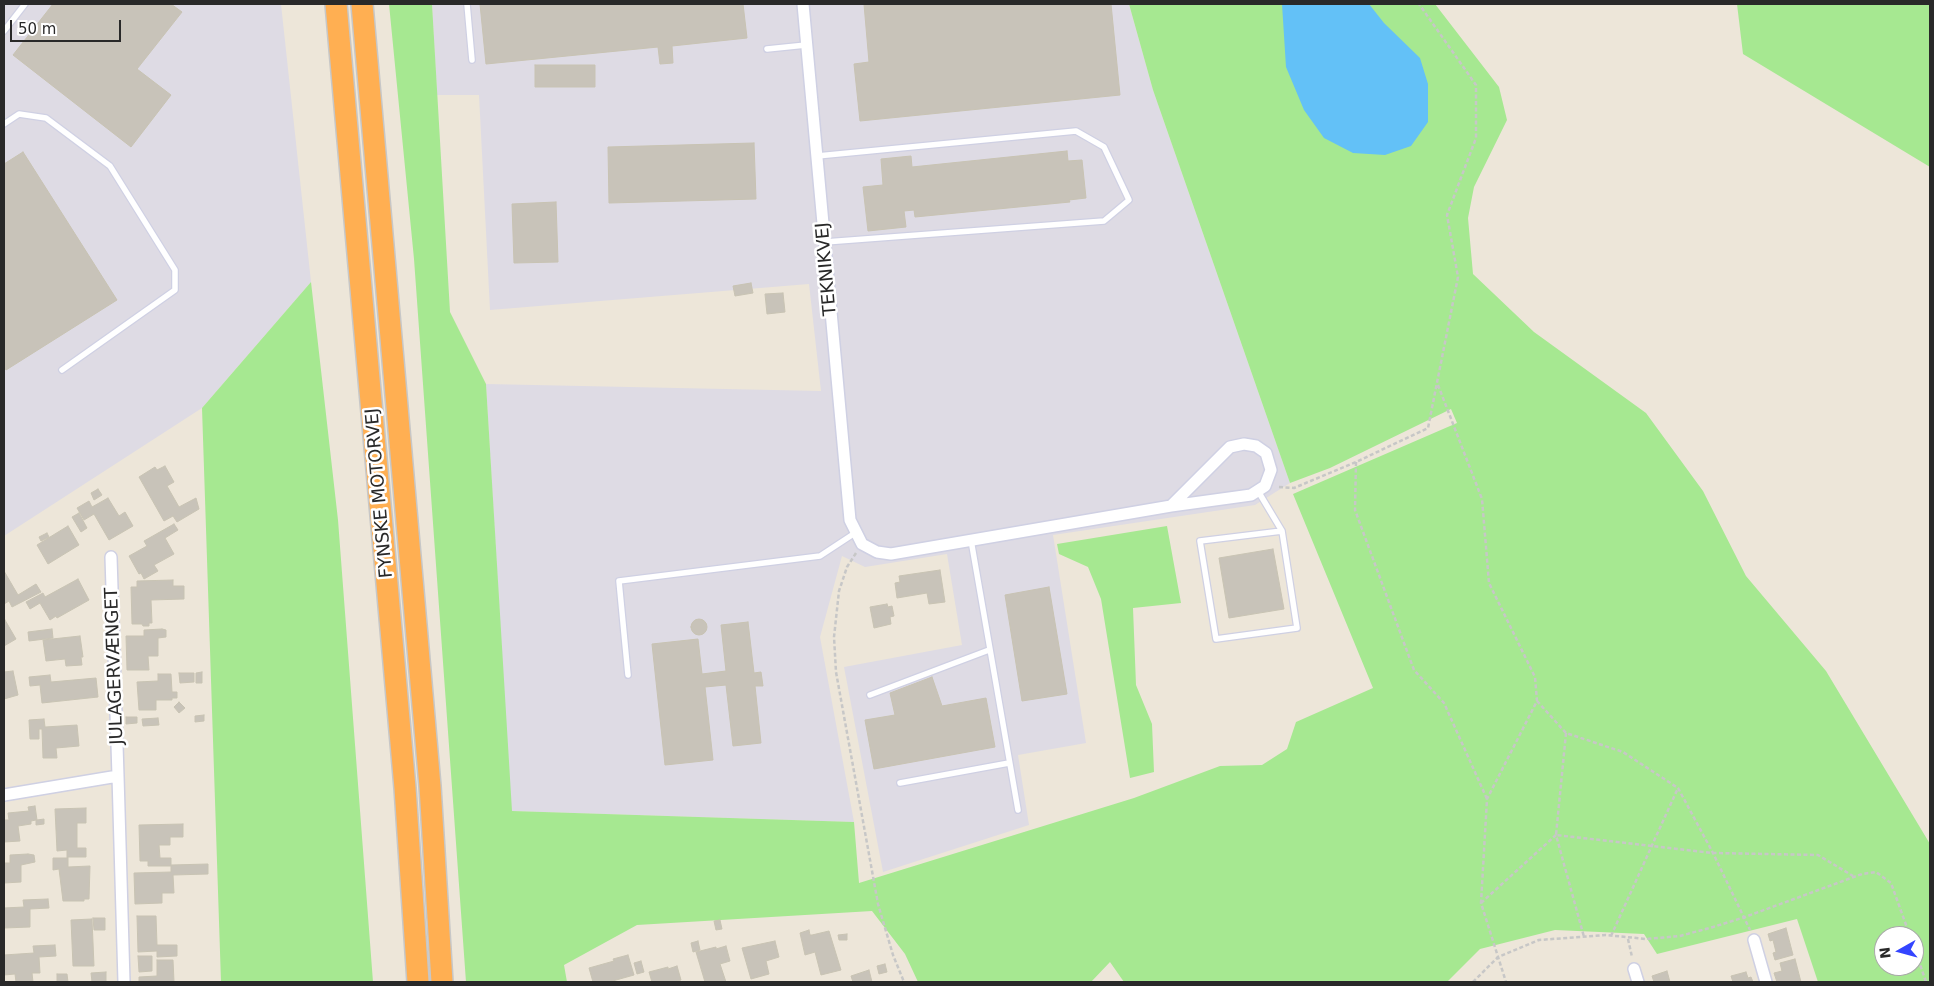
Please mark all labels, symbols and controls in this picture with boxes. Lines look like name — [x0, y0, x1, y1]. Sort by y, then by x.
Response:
scale bar — [12, 10, 124, 42]
text: 50 m — [18, 20, 56, 38]
street label: TEKNIKVEJ — [812, 221, 842, 317]
street label: FYNSKE MOTORVEJ — [362, 407, 398, 579]
street label: JULAGERVÆNGET — [101, 587, 129, 745]
north arrow — [1874, 926, 1924, 976]
text: N — [1876, 946, 1894, 959]

